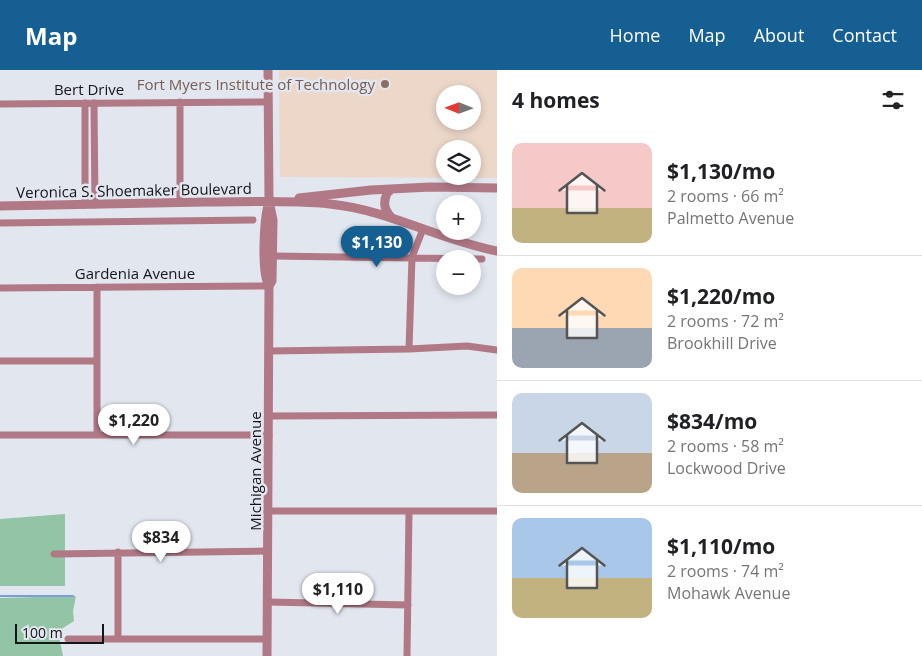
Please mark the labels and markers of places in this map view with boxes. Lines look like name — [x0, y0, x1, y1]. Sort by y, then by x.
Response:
place label: Fort Myers Institute of Technology — [137, 74, 375, 94]
marker: Fort Myers Institute of Technology — [379, 78, 391, 90]
pin: $1,130 — [336, 226, 418, 268]
pin: $1,220 — [93, 404, 175, 446]
pin: $834 — [131, 520, 191, 563]
pin: $1,110 — [297, 572, 379, 615]

